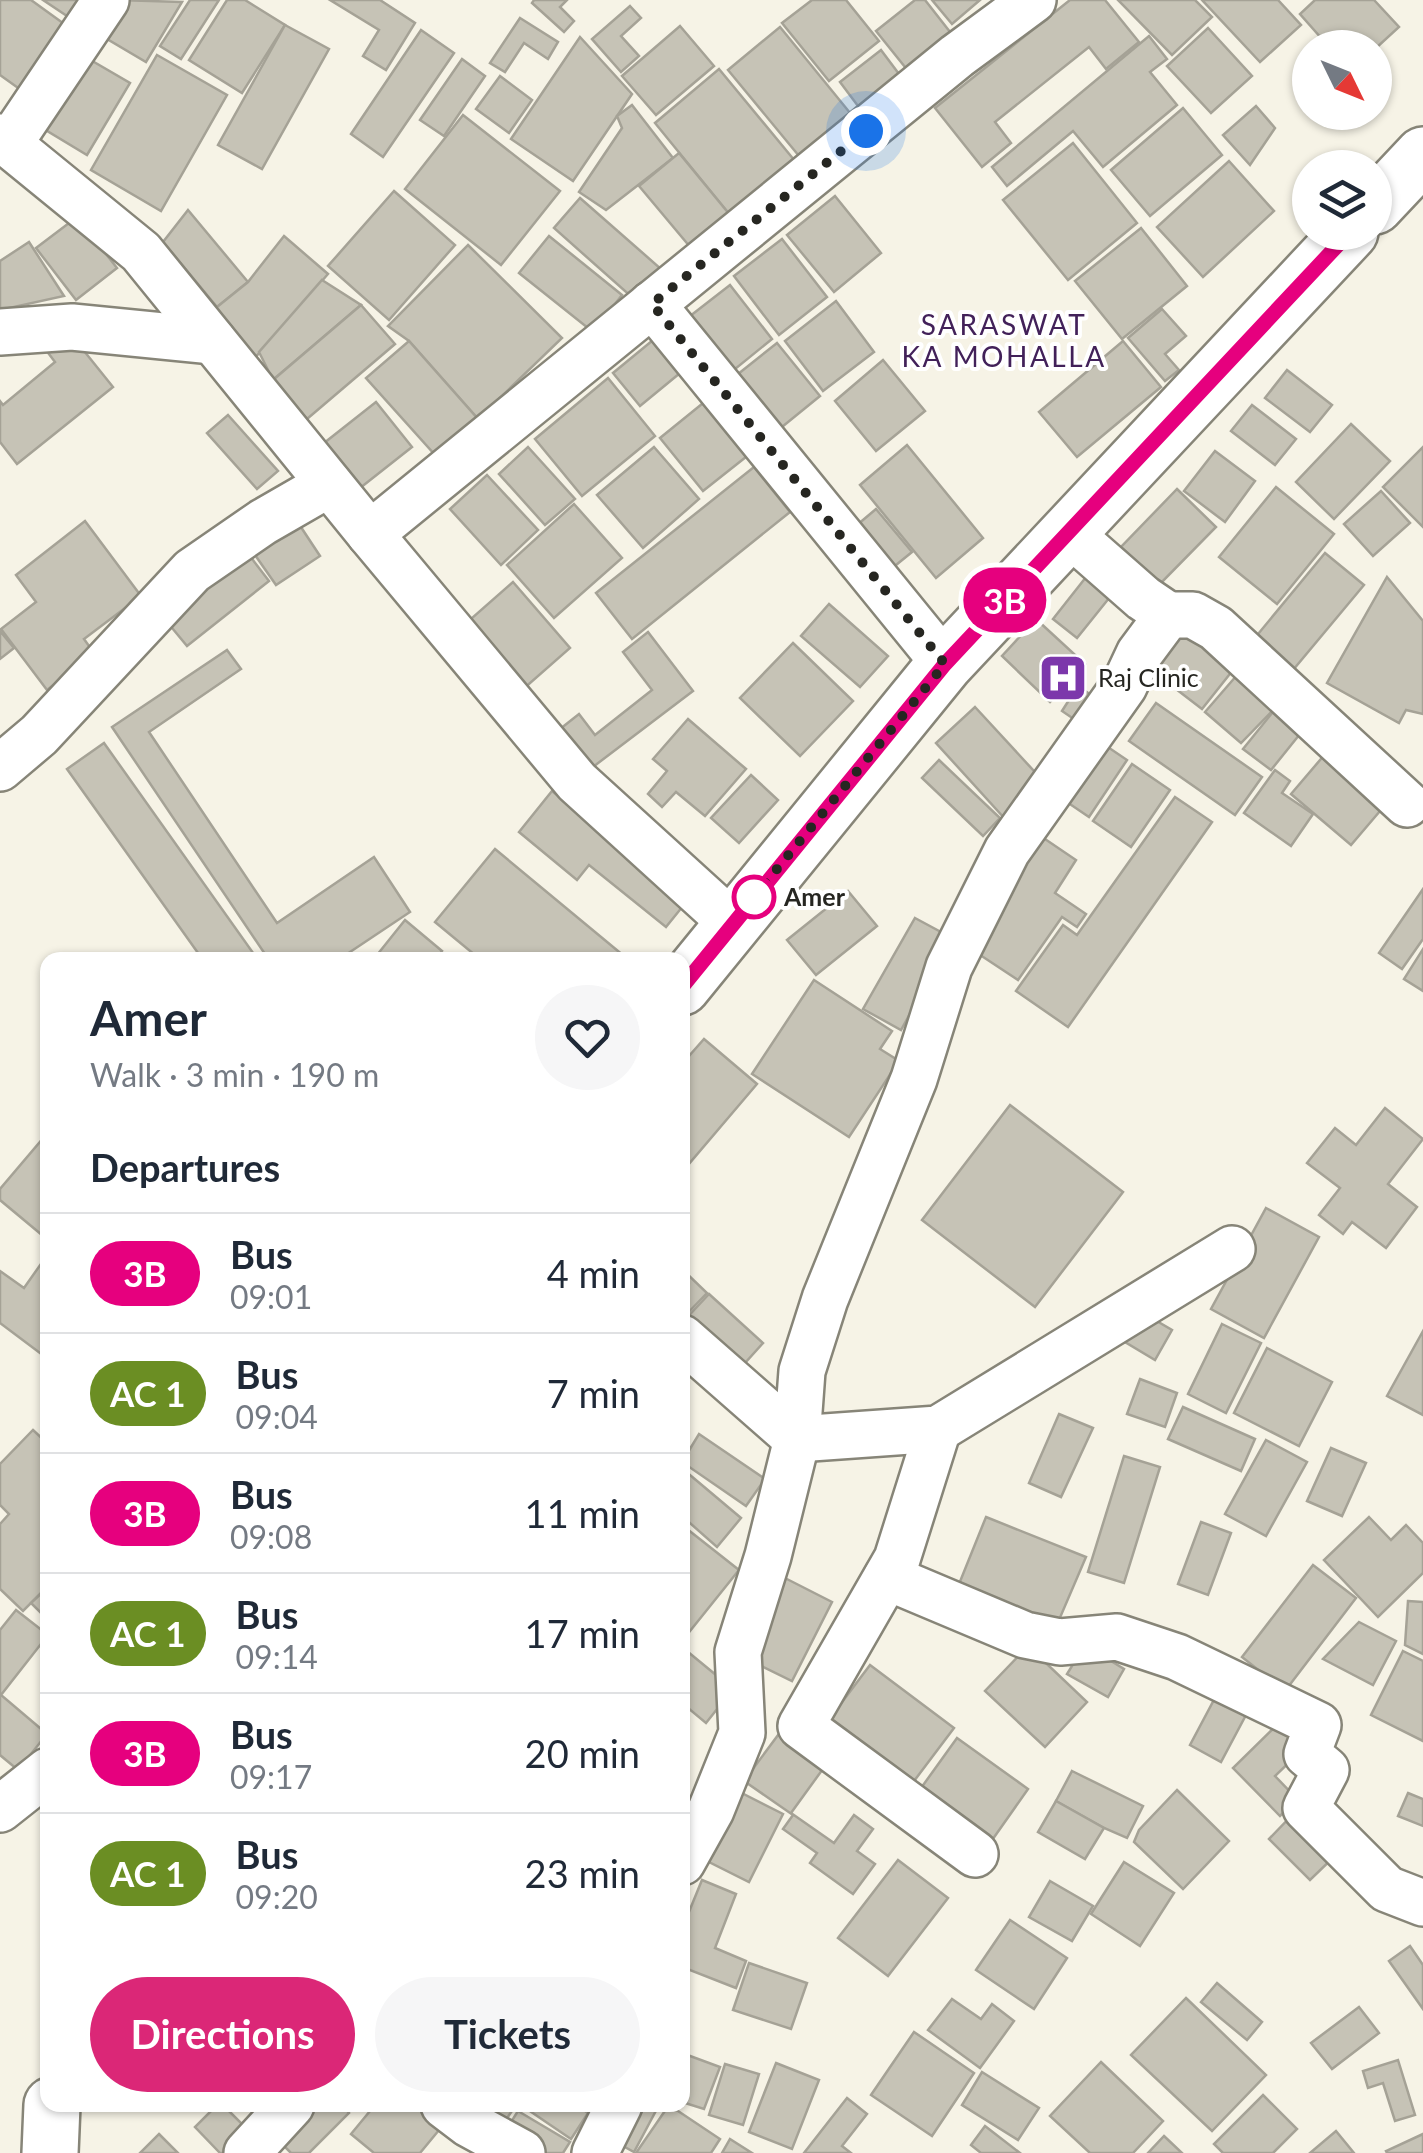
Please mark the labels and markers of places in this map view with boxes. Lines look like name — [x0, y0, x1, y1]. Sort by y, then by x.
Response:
hospital icon: Raj Clinic — [1037, 652, 1089, 704]
place label: Raj Clinic — [1098, 662, 1199, 692]
marker: Amer — [733, 876, 775, 918]
place label: Amer — [783, 881, 846, 911]

